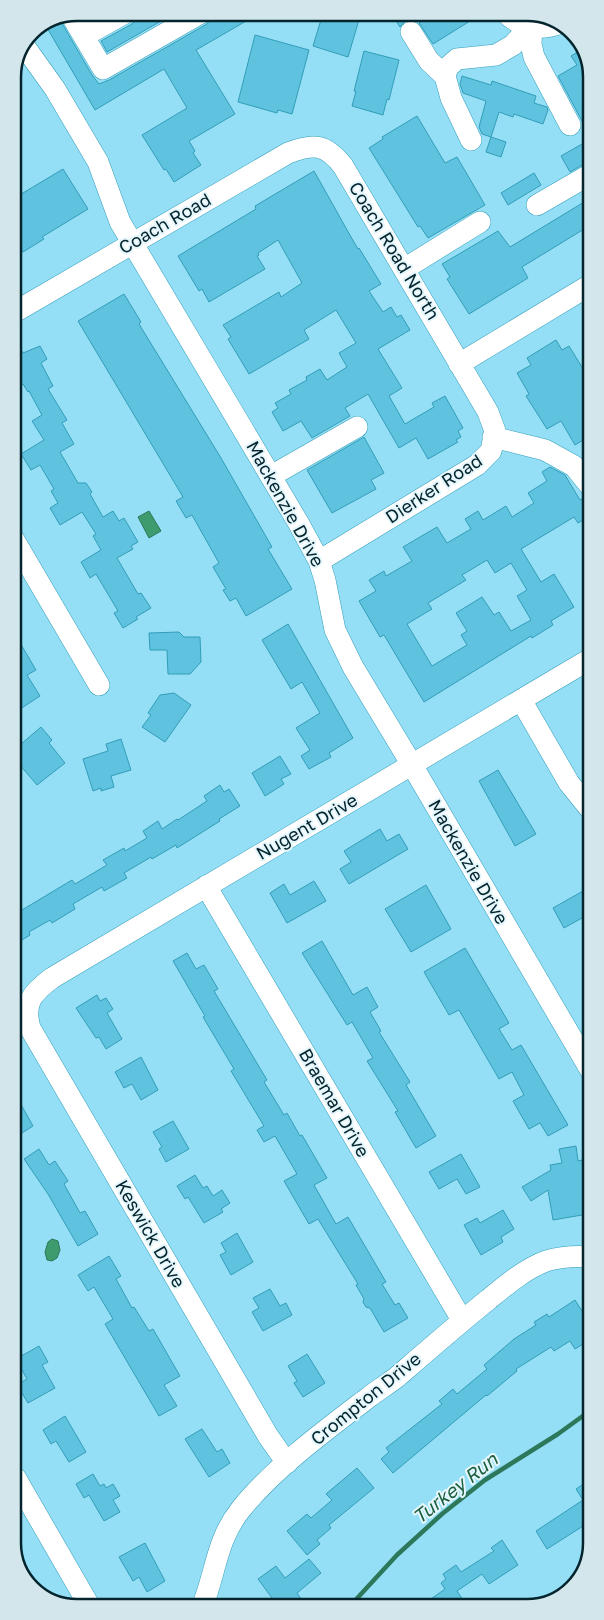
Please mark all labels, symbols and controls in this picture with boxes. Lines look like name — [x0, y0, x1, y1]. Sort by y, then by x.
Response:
street label: Coach Road North — [345, 177, 445, 324]
street label: Coach Road — [115, 188, 214, 258]
street label: Mackenzie Drive — [242, 437, 330, 570]
street label: Dierker Road — [381, 449, 486, 528]
street label: Nugent Drive — [252, 788, 361, 864]
street label: Mackenzie Drive — [424, 795, 513, 928]
street label: Braemar Drive — [295, 1044, 375, 1161]
street label: Keswick Drive — [111, 1176, 191, 1291]
street label: Crompton Drive — [306, 1347, 425, 1449]
water label: Turkey Run — [408, 1447, 503, 1528]

